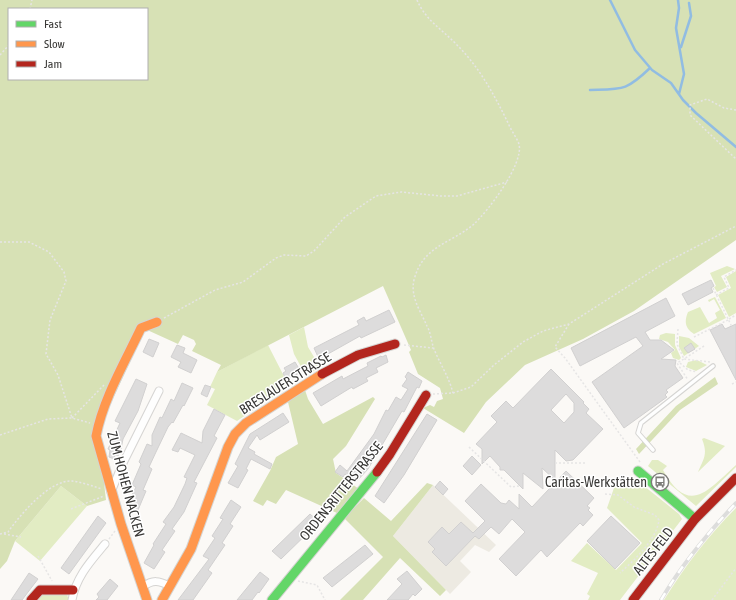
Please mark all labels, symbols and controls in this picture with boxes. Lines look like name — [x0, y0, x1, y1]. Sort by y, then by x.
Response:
legend — [8, 8, 148, 80]
text: Fast — [44, 17, 62, 31]
text: Slow — [44, 37, 65, 51]
text: Jam — [44, 57, 62, 71]
street label: BRESLAUER STRASSE — [236, 349, 334, 417]
street label: ZUM HOHEN NACKEN — [104, 429, 148, 539]
street label: ORDENSRITTERSTRASSE — [296, 438, 386, 544]
bus stop icon: Caritas-Werkstätten — [650, 472, 670, 492]
place label: Caritas-Werkstätten — [545, 474, 647, 490]
street label: ALTES FELD — [630, 524, 677, 578]

